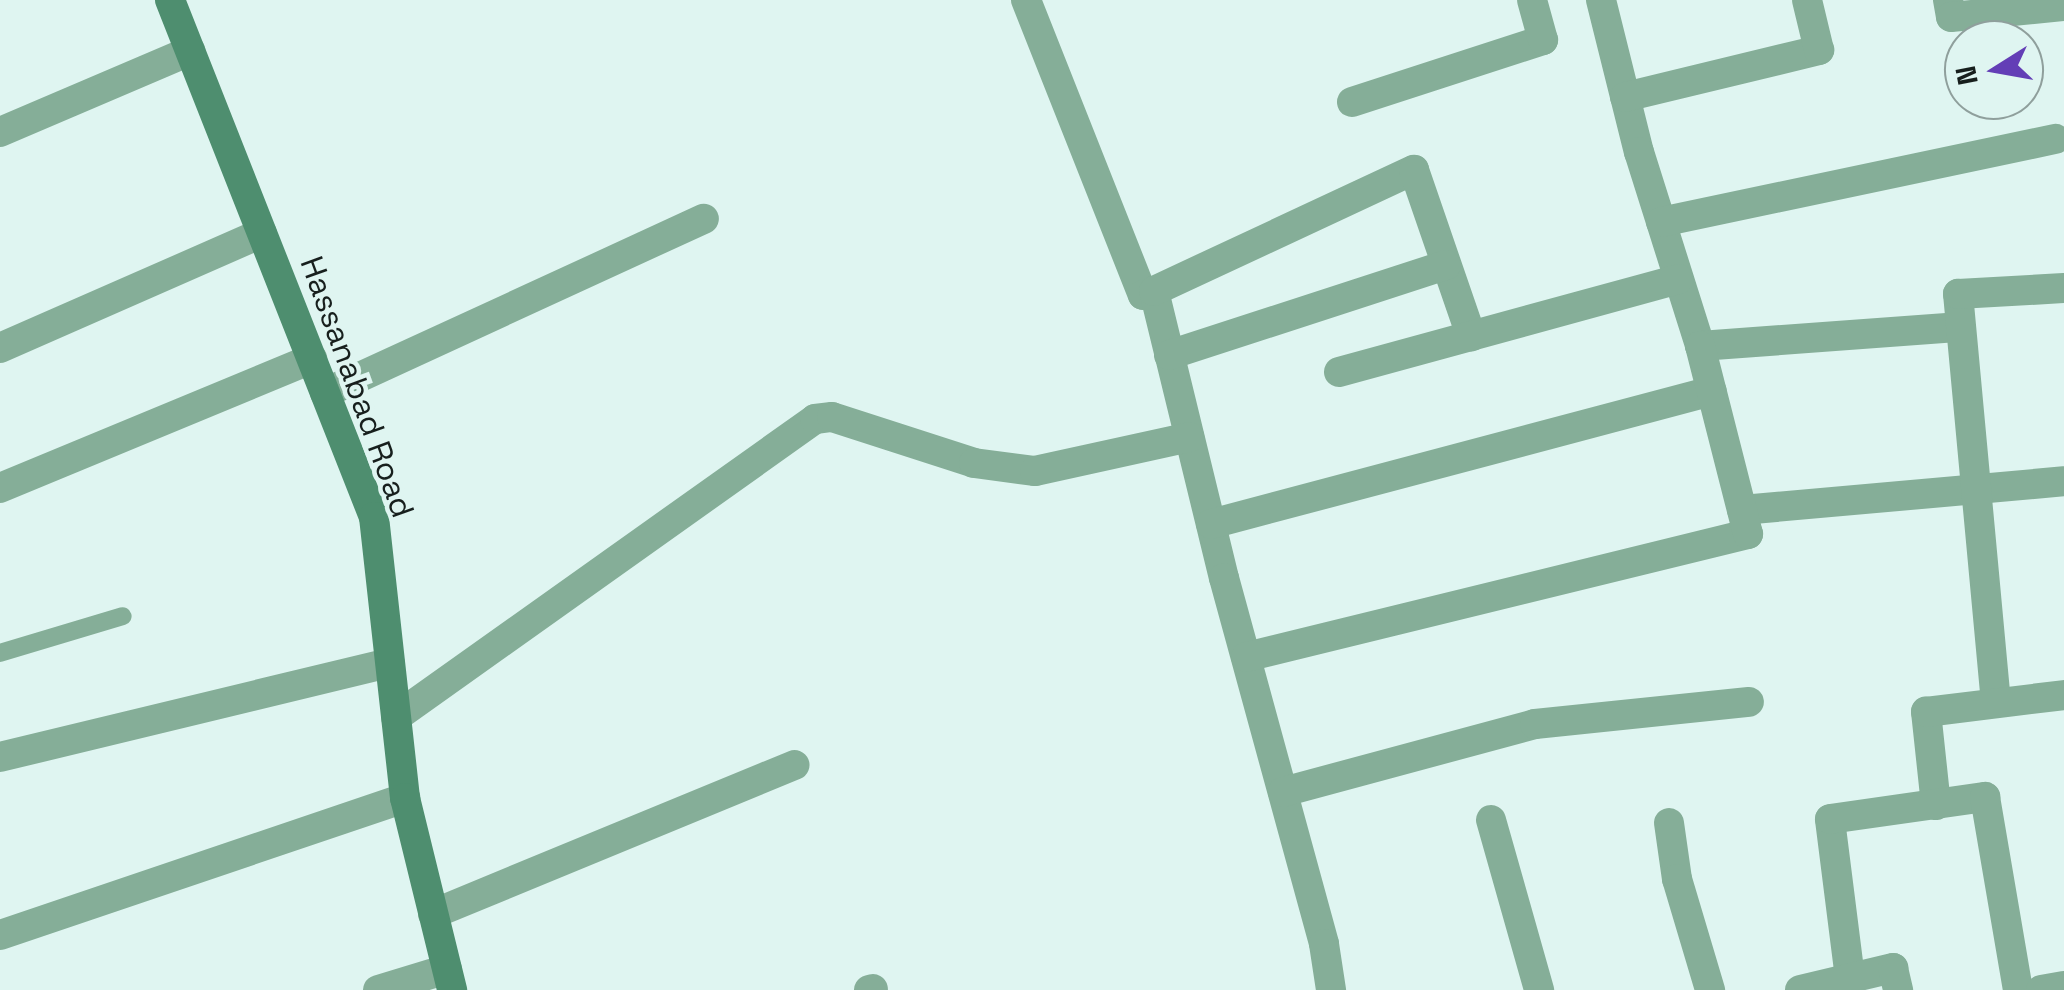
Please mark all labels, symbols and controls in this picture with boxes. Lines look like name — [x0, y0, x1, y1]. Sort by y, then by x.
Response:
north arrow — [1944, 20, 2044, 120]
text: N — [1947, 63, 1986, 88]
street label: Hassanabad Road — [292, 251, 422, 523]

